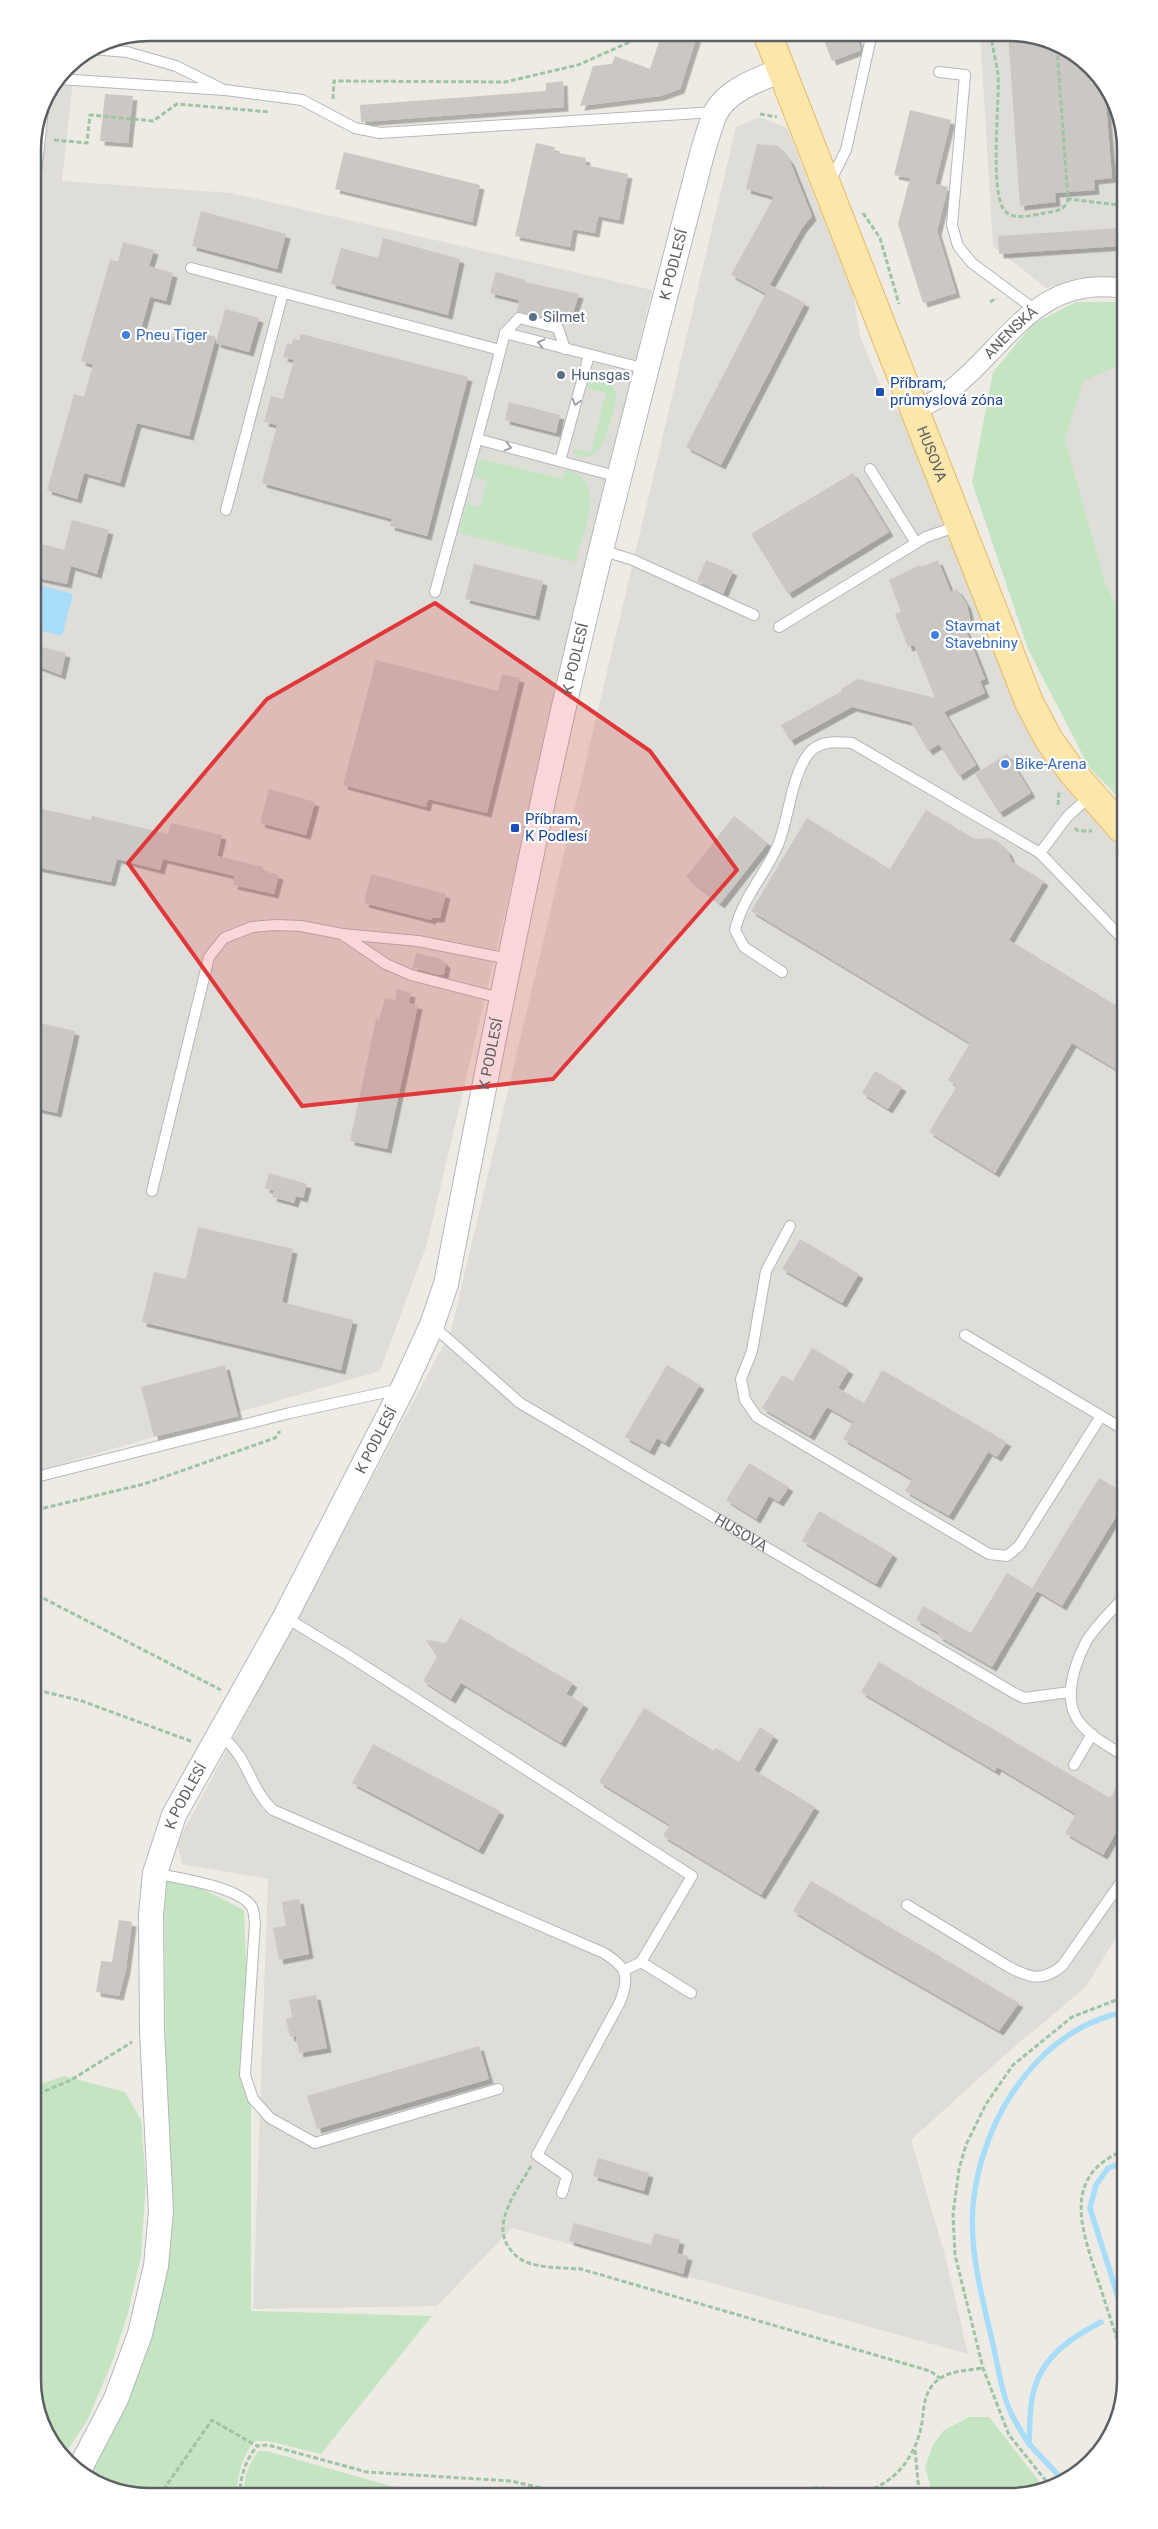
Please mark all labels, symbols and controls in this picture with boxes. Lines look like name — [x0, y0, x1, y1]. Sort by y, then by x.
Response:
street label: K PODLESÍ — [656, 226, 691, 302]
street label: ANENSKÁ — [980, 302, 1041, 363]
place label: Silmet — [543, 308, 585, 326]
marker: Silmet — [527, 311, 539, 323]
place label: Pneu Tiger — [136, 326, 207, 344]
marker: Pneu Tiger — [120, 329, 132, 341]
one-way arrow — [537, 338, 546, 349]
place label: Hunsgas — [571, 366, 630, 384]
marker: Hunsgas — [555, 369, 567, 381]
place label: Příbram, průmyslová zóna — [890, 374, 1003, 409]
marker: Příbram, průmyslová zóna — [874, 386, 886, 398]
one-way arrow — [571, 397, 582, 406]
street label: HUSOVA — [913, 423, 951, 485]
one-way arrow — [504, 442, 512, 452]
place label: Stavmat Stavebniny — [945, 617, 1018, 652]
street label: K PODLESÍ — [558, 620, 592, 696]
marker: Stavmat Stavebniny — [929, 629, 941, 641]
place label: Bike-Arena — [1015, 755, 1087, 773]
marker: Bike-Arena — [999, 758, 1011, 770]
place label: Příbram, K Podlesí — [525, 810, 589, 845]
marker: Příbram, K Podlesí — [509, 822, 521, 834]
street label: K PODLESÍ — [475, 1016, 507, 1091]
street label: K PODLESÍ — [352, 1403, 401, 1477]
street label: HUSOVA — [711, 1510, 771, 1555]
street label: K PODLESÍ — [161, 1759, 211, 1831]

